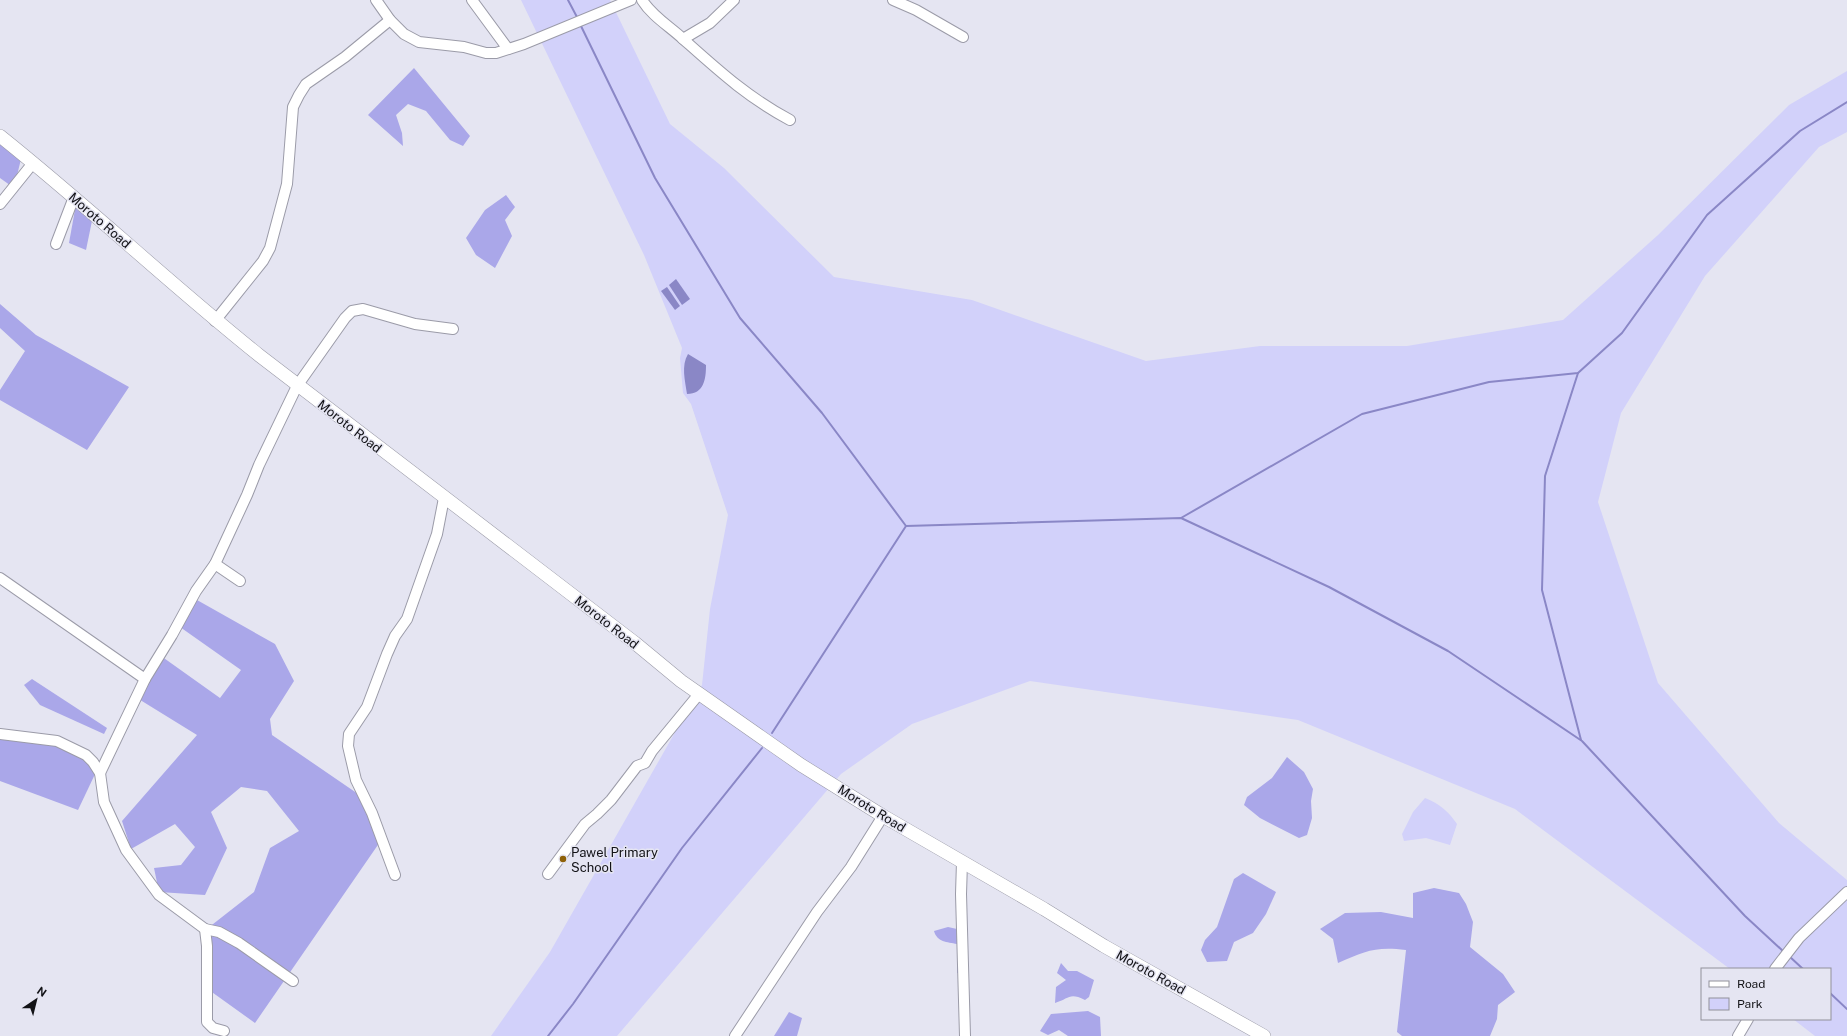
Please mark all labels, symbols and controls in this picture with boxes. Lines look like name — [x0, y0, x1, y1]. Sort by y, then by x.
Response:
street label: Moroto Road — [66, 189, 134, 251]
street label: Moroto Road — [315, 397, 385, 456]
street label: Moroto Road — [572, 593, 642, 652]
street label: Moroto Road — [835, 782, 908, 835]
place label: Pawel Primary School — [571, 845, 658, 875]
marker: Pawel Primary School — [558, 854, 568, 864]
street label: Moroto Road — [1113, 947, 1188, 998]
legend — [1701, 968, 1831, 1020]
text: Road — [1737, 977, 1765, 991]
north arrow — [16, 980, 56, 1020]
text: N — [35, 984, 49, 999]
text: Park — [1737, 997, 1763, 1011]

